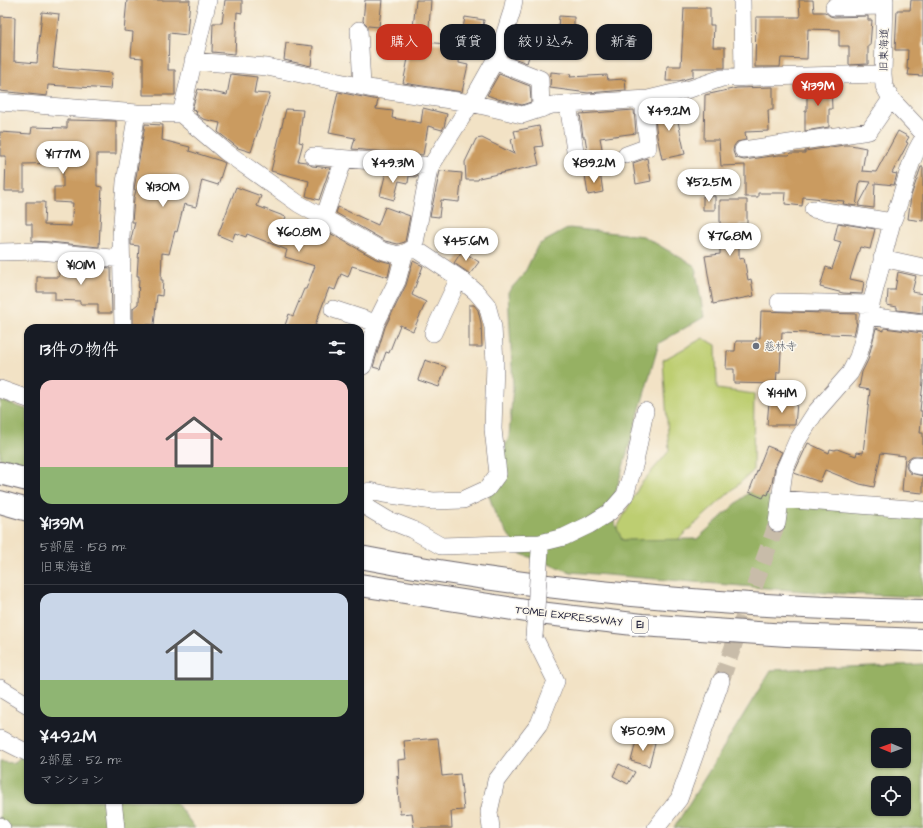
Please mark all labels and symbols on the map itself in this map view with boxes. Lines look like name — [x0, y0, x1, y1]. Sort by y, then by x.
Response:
street label: 旧東海道 — [876, 28, 892, 72]
pin: ¥139M — [790, 73, 846, 107]
pin: ¥49.2M — [636, 98, 702, 132]
pin: ¥177M — [35, 141, 91, 175]
pin: ¥49.3M — [360, 150, 426, 184]
pin: ¥89.2M — [561, 150, 627, 184]
pin: ¥52.5M — [676, 169, 742, 203]
pin: ¥130M — [135, 174, 191, 208]
pin: ¥60.8M — [266, 219, 332, 253]
pin: ¥76.8M — [697, 223, 763, 257]
pin: ¥45.6M — [433, 228, 499, 262]
pin: ¥101M — [53, 252, 109, 286]
place label: 慈林寺 — [764, 339, 797, 354]
marker: 慈林寺 — [751, 341, 761, 351]
pin: ¥141M — [754, 380, 810, 414]
street label: TOMEI EXPRESSWAY — [515, 602, 624, 630]
road number: E1 — [632, 617, 648, 633]
pin: ¥50.9M — [610, 718, 676, 752]
north arrow — [871, 728, 911, 768]

